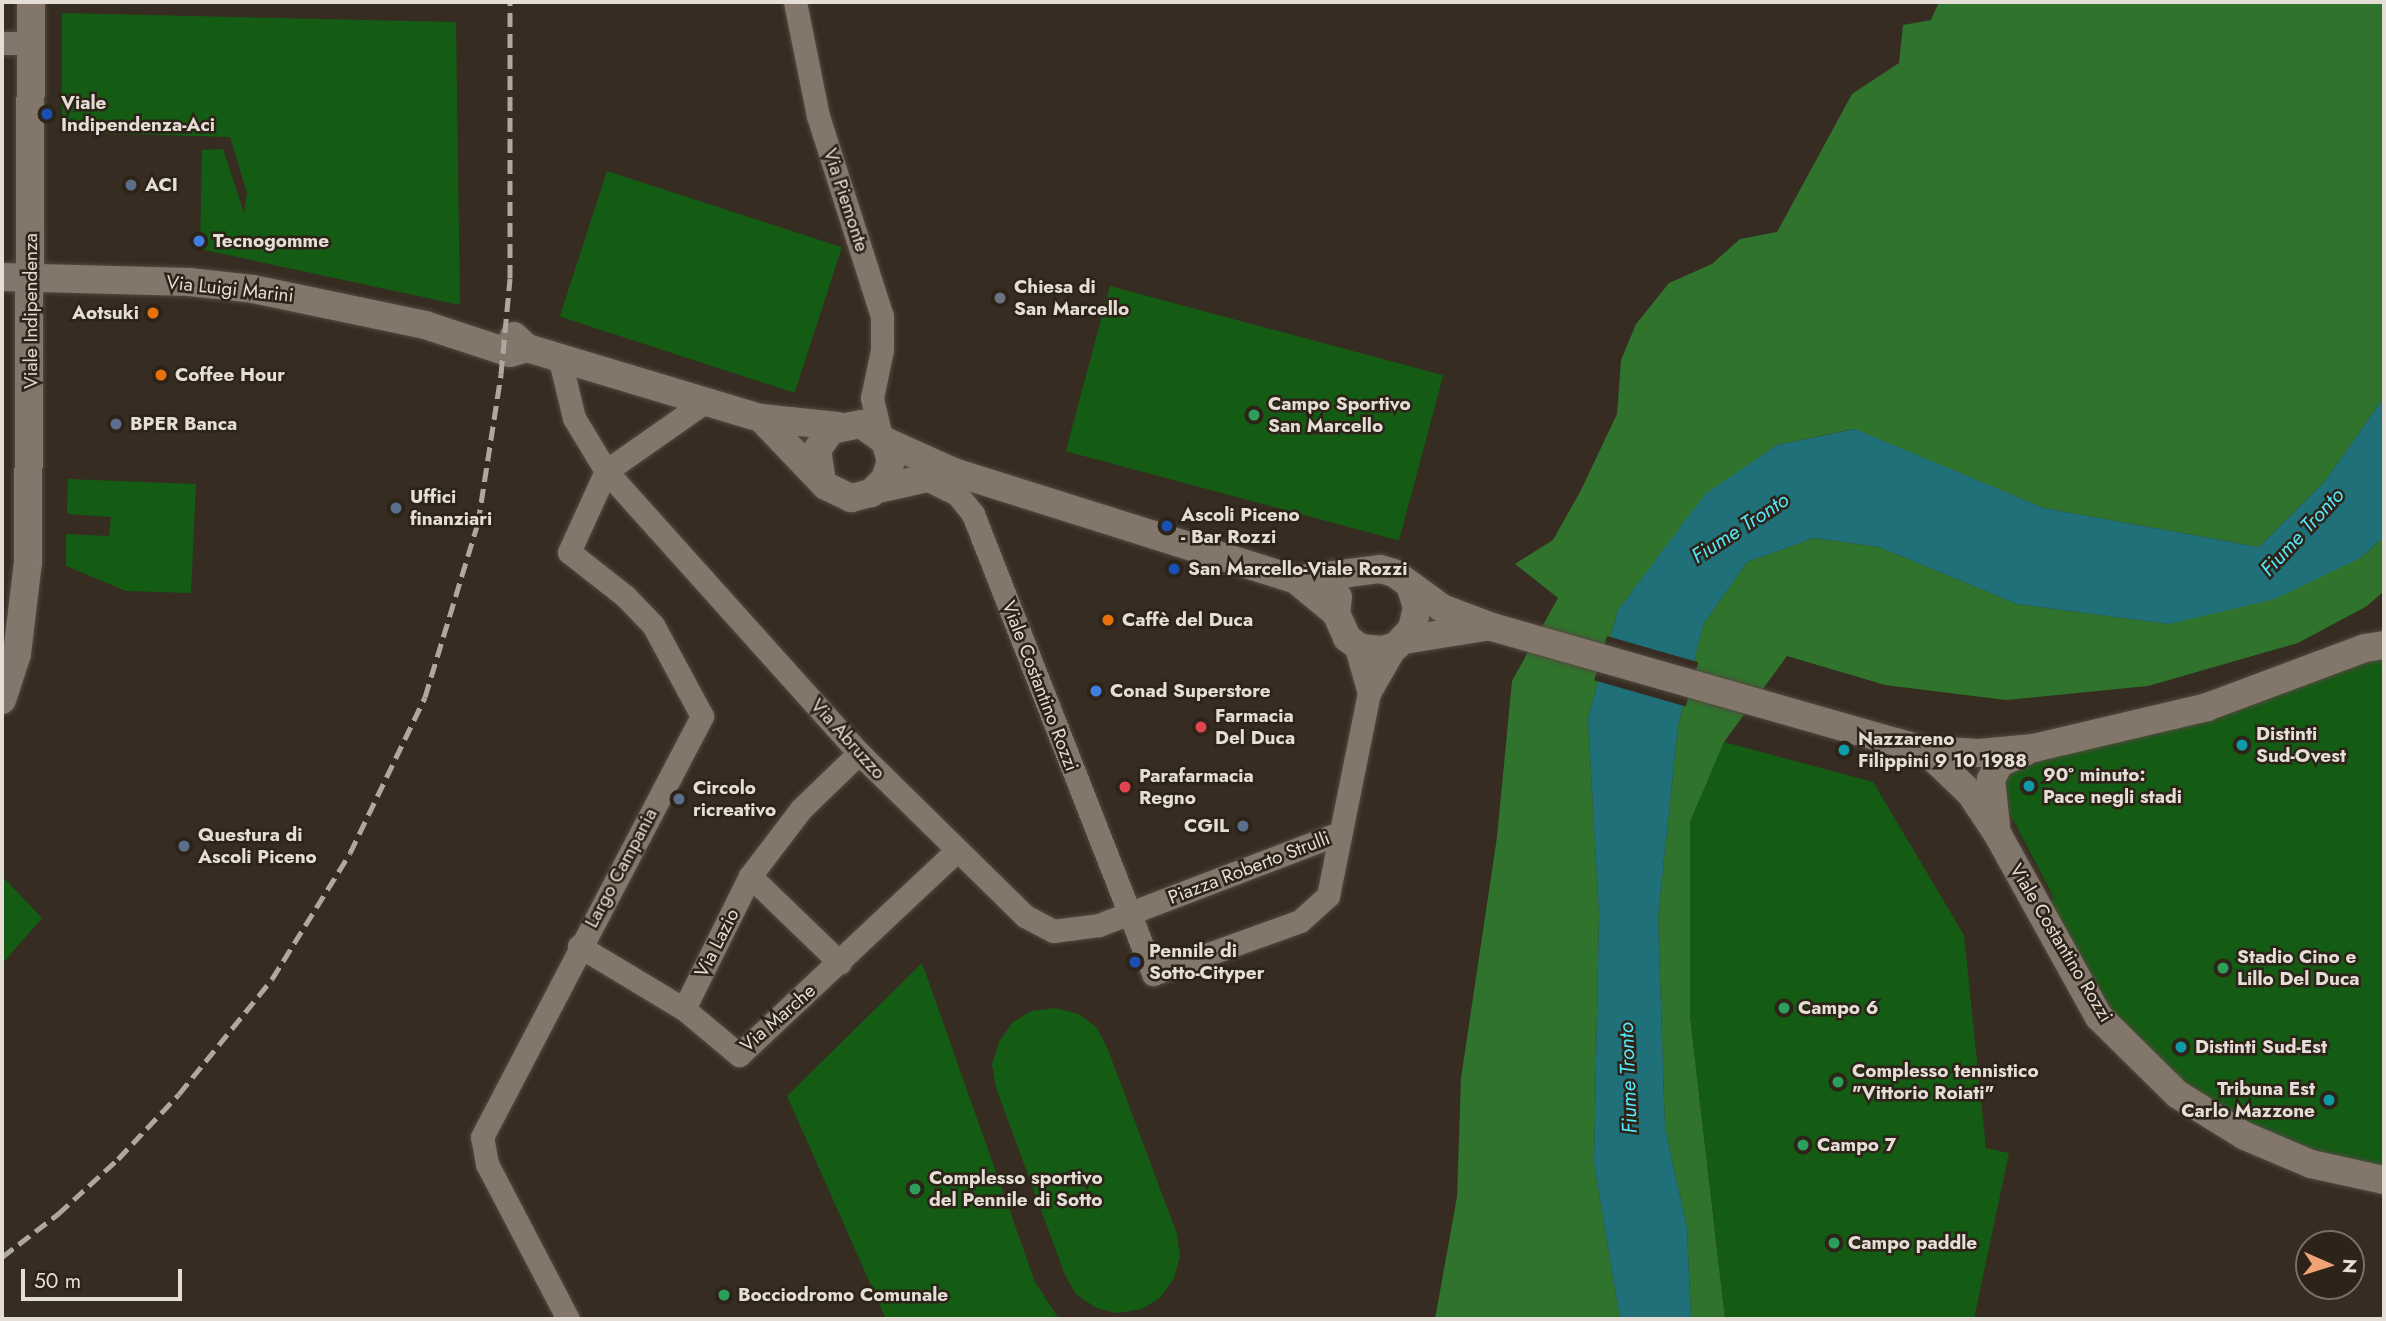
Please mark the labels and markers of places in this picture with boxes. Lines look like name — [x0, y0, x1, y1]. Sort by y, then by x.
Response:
place label: Viale Indipendenza-Aci — [61, 92, 215, 136]
marker: Viale Indipendenza-Aci — [39, 106, 55, 122]
place label: ACI — [145, 174, 178, 196]
marker: ACI — [123, 177, 139, 193]
place label: Tecnogomme — [213, 230, 329, 252]
marker: Tecnogomme — [191, 233, 207, 249]
place label: Chiesa di San Marcello — [1014, 276, 1129, 320]
marker: Chiesa di San Marcello — [992, 290, 1008, 306]
place label: Aotsuki — [72, 302, 139, 324]
marker: Aotsuki — [145, 305, 161, 321]
place label: Coffee Hour — [175, 364, 285, 386]
marker: Coffee Hour — [153, 367, 169, 383]
place label: Campo Sportivo San Marcello — [1268, 393, 1411, 437]
marker: Campo Sportivo San Marcello — [1246, 407, 1262, 423]
place label: BPER Banca — [130, 413, 237, 435]
marker: BPER Banca — [108, 416, 124, 432]
place label: Uffici finanziari — [410, 486, 492, 530]
marker: Uffici finanziari — [388, 500, 404, 516]
place label: Ascoli Piceno - Bar Rozzi — [1181, 504, 1300, 548]
marker: Ascoli Piceno - Bar Rozzi — [1159, 518, 1175, 534]
place label: San Marcello-Viale Rozzi — [1188, 558, 1407, 580]
marker: San Marcello-Viale Rozzi — [1166, 561, 1182, 577]
place label: Caffè del Duca — [1122, 609, 1253, 631]
marker: Caffè del Duca — [1100, 612, 1116, 628]
place label: Conad Superstore — [1110, 680, 1271, 702]
marker: Conad Superstore — [1088, 683, 1104, 699]
place label: Farmacia Del Duca — [1215, 705, 1295, 749]
marker: Farmacia Del Duca — [1193, 719, 1209, 735]
place label: Distinti Sud-Ovest — [2256, 723, 2346, 767]
place label: Nazzareno Filippini 9 10 1988 — [1858, 728, 2027, 772]
marker: Distinti Sud-Ovest — [2234, 737, 2250, 753]
marker: Nazzareno Filippini 9 10 1988 — [1836, 742, 1852, 758]
place label: 90° minuto: Pace negli stadi — [2043, 764, 2182, 808]
place label: Parafarmacia Regno — [1139, 765, 1254, 809]
place label: Circolo ricreativo — [693, 777, 776, 821]
marker: 90° minuto: Pace negli stadi — [2021, 778, 2037, 794]
marker: Parafarmacia Regno — [1117, 779, 1133, 795]
marker: Circolo ricreativo — [671, 791, 687, 807]
place label: CGIL — [1184, 815, 1229, 837]
marker: CGIL — [1235, 818, 1251, 834]
place label: Questura di Ascoli Piceno — [198, 824, 317, 868]
marker: Questura di Ascoli Piceno — [176, 838, 192, 854]
place label: Pennile di Sotto-Cityper — [1149, 940, 1265, 984]
place label: Stadio Cino e Lillo Del Duca — [2237, 946, 2360, 990]
marker: Pennile di Sotto-Cityper — [1127, 954, 1143, 970]
marker: Stadio Cino e Lillo Del Duca — [2215, 960, 2231, 976]
place label: Campo 6 — [1798, 997, 1878, 1019]
marker: Campo 6 — [1776, 1000, 1792, 1016]
place label: Distinti Sud-Est — [2195, 1036, 2327, 1058]
marker: Distinti Sud-Est — [2173, 1039, 2189, 1055]
place label: Complesso tennistico "Vittorio Roiati" — [1852, 1060, 2039, 1104]
marker: Complesso tennistico "Vittorio Roiati" — [1830, 1074, 1846, 1090]
place label: Tribuna Est Carlo Mazzone — [2181, 1078, 2315, 1122]
marker: Tribuna Est Carlo Mazzone — [2321, 1092, 2337, 1108]
place label: Campo 7 — [1817, 1134, 1896, 1156]
marker: Campo 7 — [1795, 1137, 1811, 1153]
place label: Complesso sportivo del Pennile di Sotto — [929, 1167, 1103, 1211]
marker: Complesso sportivo del Pennile di Sotto — [907, 1181, 923, 1197]
place label: Campo paddle — [1848, 1232, 1977, 1254]
marker: Campo paddle — [1826, 1235, 1842, 1251]
place label: Bocciodromo Comunale — [738, 1284, 948, 1306]
marker: Bocciodromo Comunale — [716, 1287, 732, 1303]

